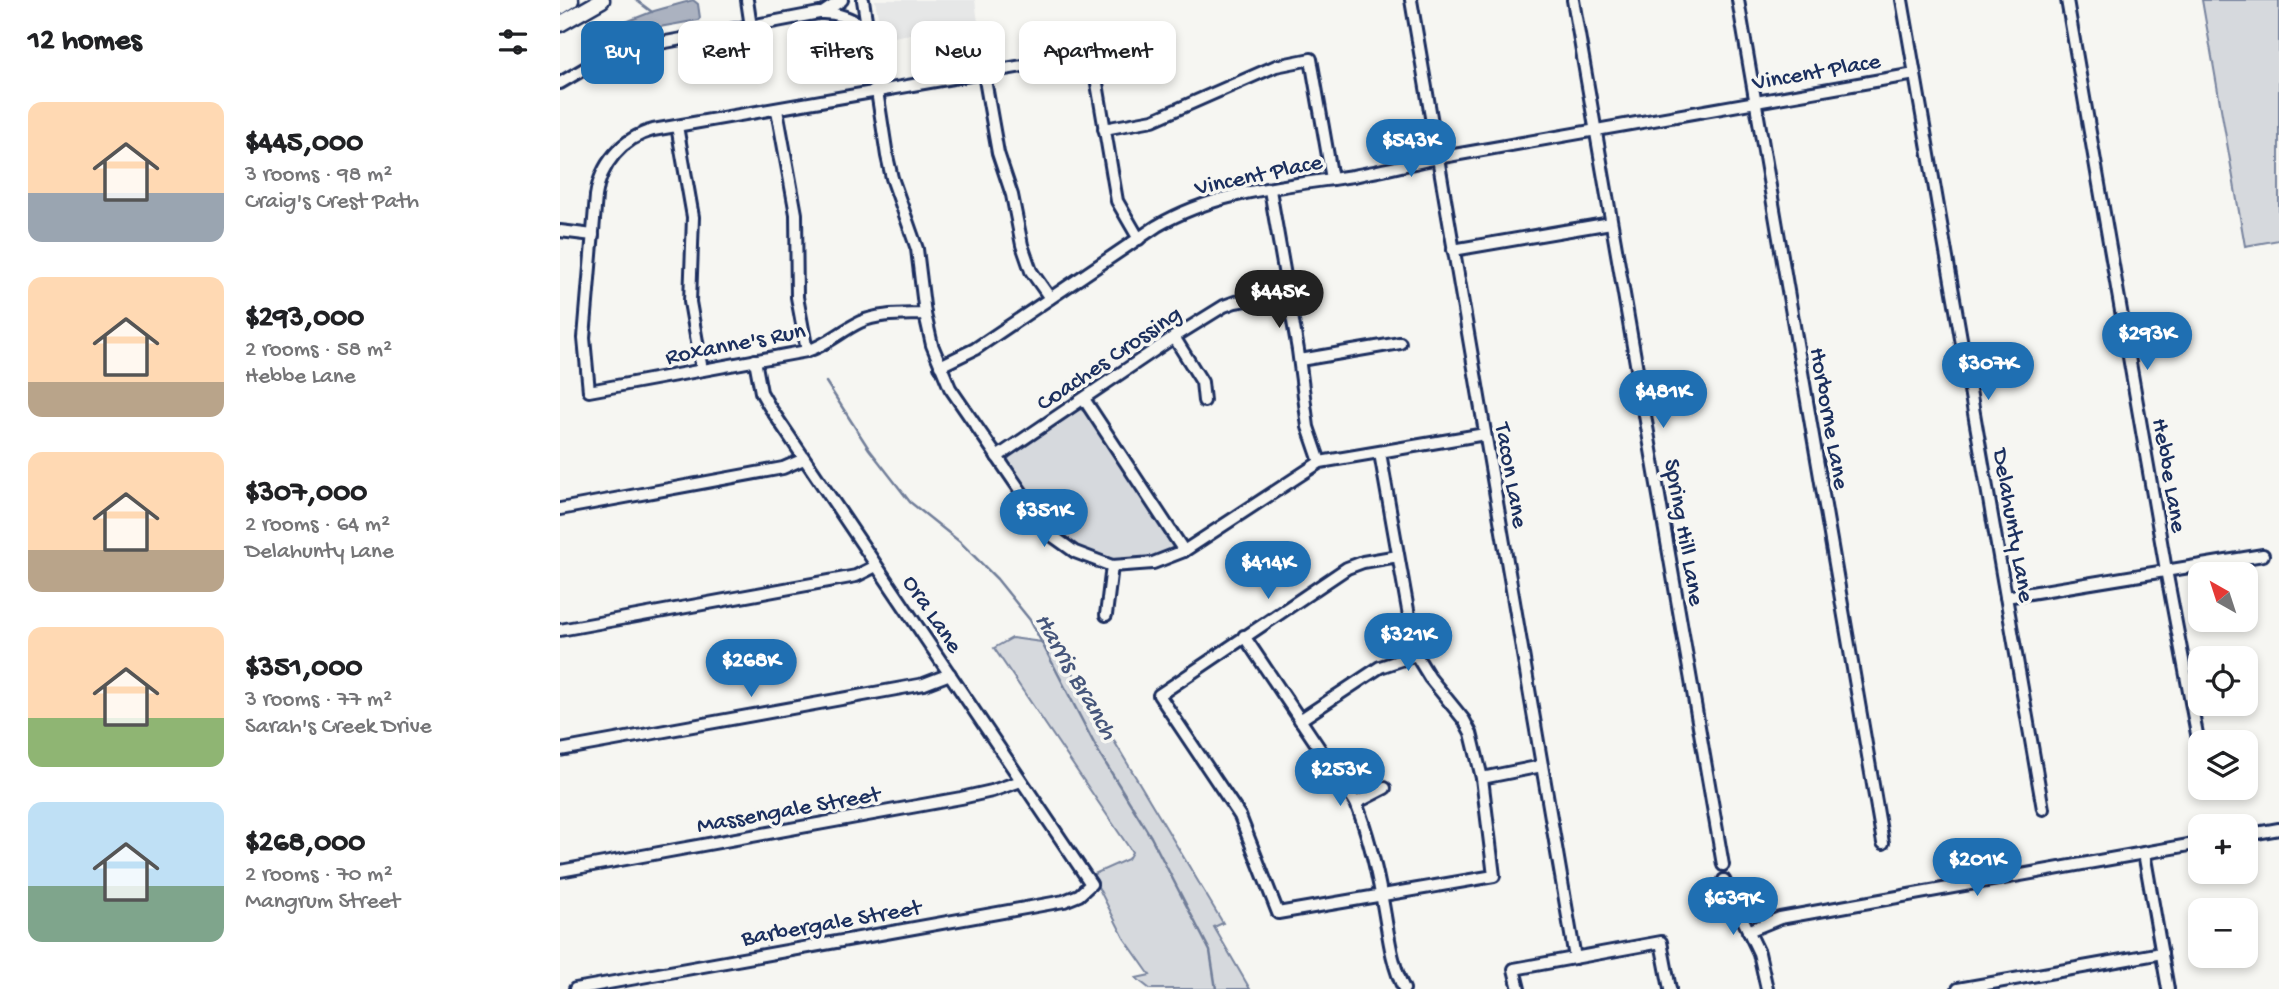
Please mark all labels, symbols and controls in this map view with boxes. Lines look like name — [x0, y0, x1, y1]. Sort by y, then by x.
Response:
chip: Buy — [581, 21, 664, 84]
chip: Rent — [678, 21, 773, 84]
chip: Filters — [787, 21, 897, 84]
chip: New — [911, 21, 1005, 84]
chip: Apartment — [1019, 21, 1176, 84]
icon: filters — [494, 23, 532, 61]
text: 12 homes — [28, 25, 141, 60]
street label: Vincent Place — [1749, 48, 1884, 99]
pin: $543K — [1362, 120, 1460, 179]
text: $445,000 — [245, 127, 363, 162]
text: $543K — [1382, 128, 1440, 155]
icon: home — [84, 130, 168, 214]
street label: Vincent Place — [1191, 149, 1326, 204]
text: 3 rooms · 98 m² — [245, 162, 392, 189]
text: Craig's Crest Path — [245, 189, 419, 216]
pin: $445K — [1230, 270, 1328, 330]
text: $445K — [1251, 279, 1307, 306]
street label: Coaches Crossing — [1032, 301, 1188, 419]
text: $293,000 — [245, 302, 364, 337]
icon: home — [84, 305, 168, 389]
pin: $293K — [2098, 312, 2196, 372]
street label: Roxanne's Run — [663, 318, 809, 373]
text: $293K — [2118, 321, 2176, 348]
text: 2 rooms · 58 m² — [245, 337, 392, 364]
pin: $307K — [1939, 342, 2037, 402]
street label: Horborne Lane — [1801, 345, 1854, 492]
text: $307K — [1958, 351, 2018, 378]
text: Hebbe Lane — [245, 364, 356, 391]
pin: $481K — [1614, 370, 1712, 430]
text: $481K — [1635, 379, 1691, 406]
street label: Hebbe Lane — [2143, 416, 2192, 536]
street label: Tacon Lane — [1486, 419, 1533, 531]
street label: Delahunty Lane — [1983, 445, 2039, 605]
street label: Spring Hill Lane — [1655, 457, 1710, 609]
text: $307,000 — [245, 477, 367, 512]
icon: home — [84, 480, 168, 564]
pin: $351K — [995, 490, 1093, 549]
text: $351K — [1016, 498, 1072, 525]
text: 2 rooms · 64 m² — [245, 512, 390, 539]
text: Delahunty Lane — [245, 539, 394, 566]
pin: $414K — [1219, 542, 1317, 601]
text: $414K — [1241, 550, 1295, 577]
north arrow — [2188, 562, 2258, 632]
map controls — [2188, 562, 2258, 968]
street label: Ora Lane — [895, 570, 968, 660]
water label: Harris Branch — [1025, 608, 1123, 747]
pin: $321K — [1359, 614, 1457, 673]
text: $321K — [1380, 622, 1436, 649]
pin: $268K — [702, 640, 800, 699]
button: locate — [2188, 646, 2258, 716]
text: $268K — [722, 648, 780, 675]
text: $351,000 — [245, 652, 362, 687]
icon: home — [84, 655, 168, 739]
text: 3 rooms · 77 m² — [245, 687, 392, 714]
text: Sarah's Creek Drive — [245, 714, 432, 741]
button: layers — [2188, 730, 2258, 800]
pin: $253K — [1291, 748, 1389, 808]
text: $253K — [1311, 757, 1369, 784]
street label: Massengale Street — [695, 781, 885, 842]
button: + — [2188, 814, 2258, 884]
text: $268,000 — [245, 827, 365, 862]
icon: home — [84, 830, 168, 914]
pin: $201K — [1928, 838, 2026, 898]
text: $201K — [1949, 847, 2005, 874]
text: 2 rooms · 70 m² — [245, 862, 393, 889]
pin: $639K — [1684, 878, 1782, 937]
text: $639K — [1704, 886, 1762, 913]
text: Mangrum Street — [245, 889, 400, 916]
street label: Barbergale Street — [739, 894, 926, 955]
button: − — [2188, 898, 2258, 968]

